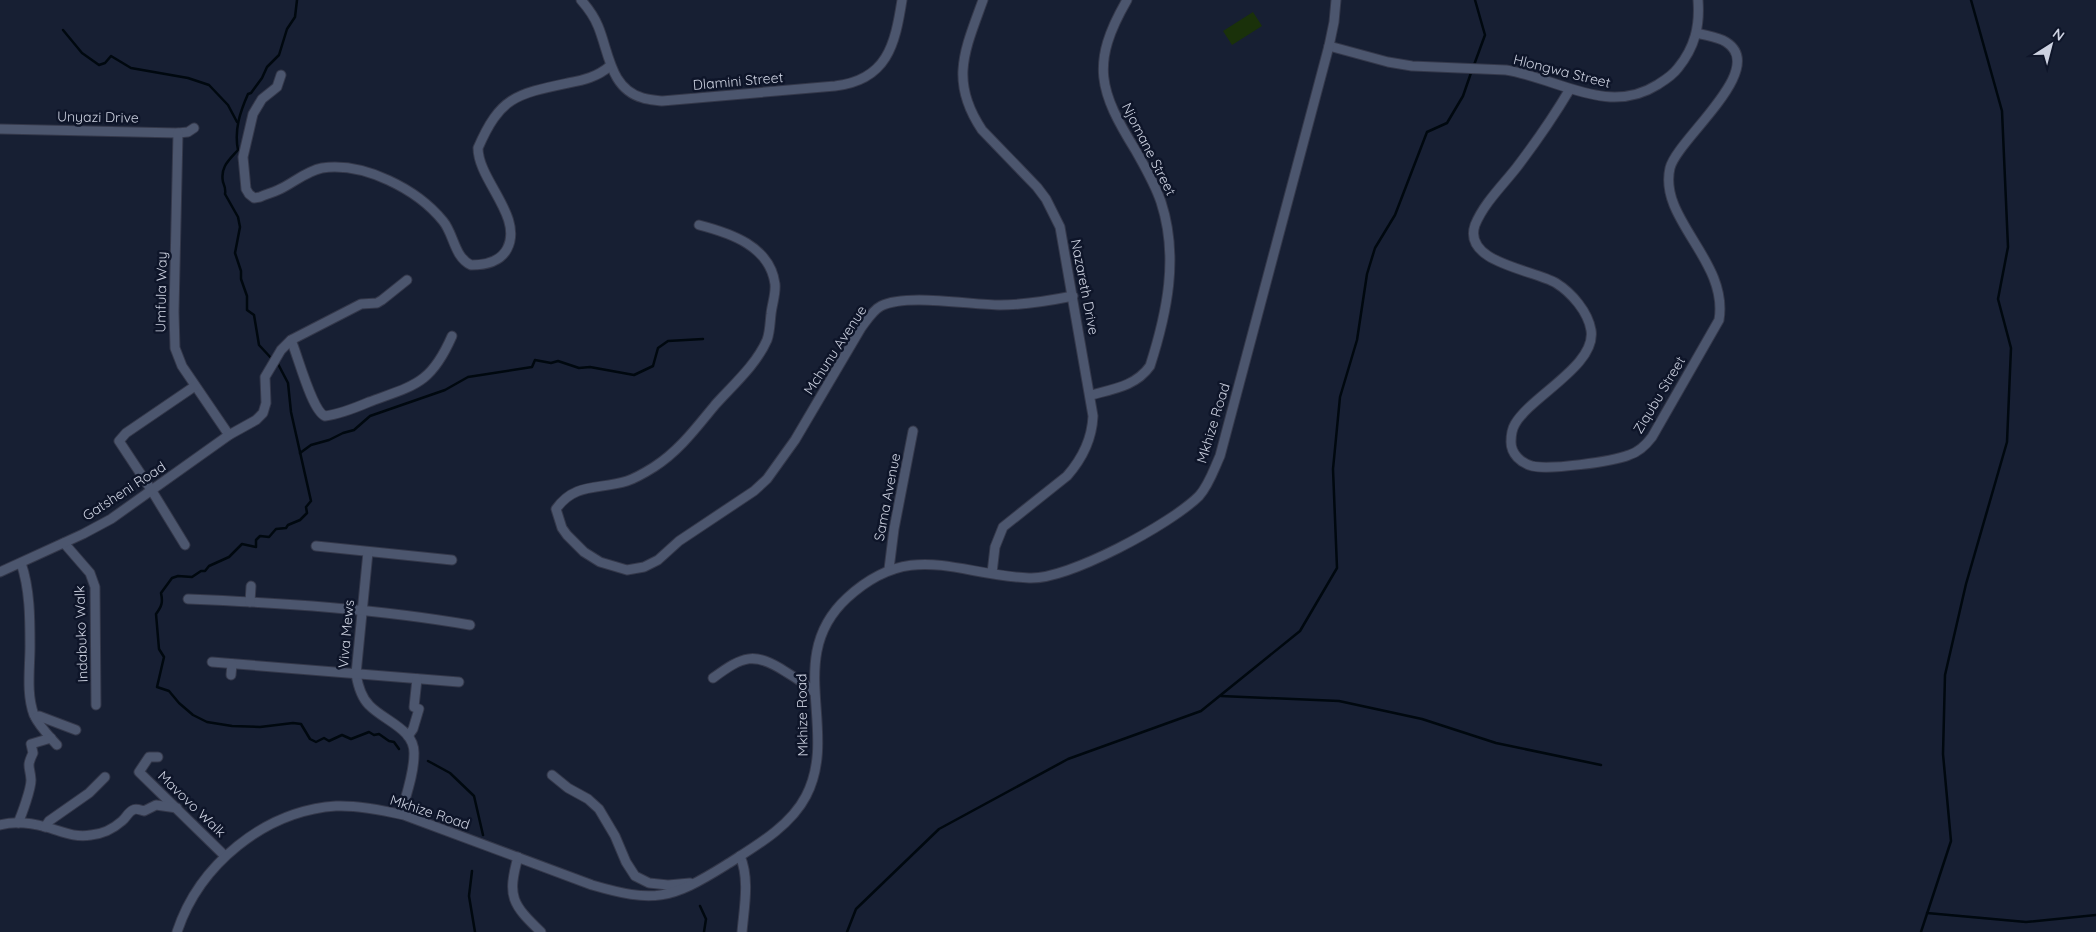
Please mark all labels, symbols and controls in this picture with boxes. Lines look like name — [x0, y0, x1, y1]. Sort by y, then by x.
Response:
north arrow — [2026, 20, 2076, 70]
text: N — [2049, 24, 2068, 45]
street label: Hlongwa Street — [1511, 50, 1613, 92]
street label: Dlamini Street — [692, 68, 784, 94]
street label: Njomane Street — [1118, 100, 1180, 199]
street label: Unyazi Drive — [57, 107, 139, 127]
street label: Nazareth Drive — [1067, 238, 1103, 336]
street label: Umfula Way — [151, 251, 171, 333]
street label: Mchunu Avenue — [800, 302, 871, 398]
street label: Ziqubu Street — [1629, 353, 1689, 437]
street label: Mkhize Road — [1192, 381, 1234, 465]
street label: Sama Avenue — [870, 451, 904, 543]
street label: Gatsheni Road — [79, 457, 169, 525]
street label: Indabuko Walk — [70, 585, 92, 683]
street label: Viva Mews — [334, 599, 358, 669]
street label: Mkhize Road — [792, 673, 812, 757]
street label: Mavovo Walk — [154, 767, 230, 841]
street label: Mkhize Road — [388, 791, 472, 833]

